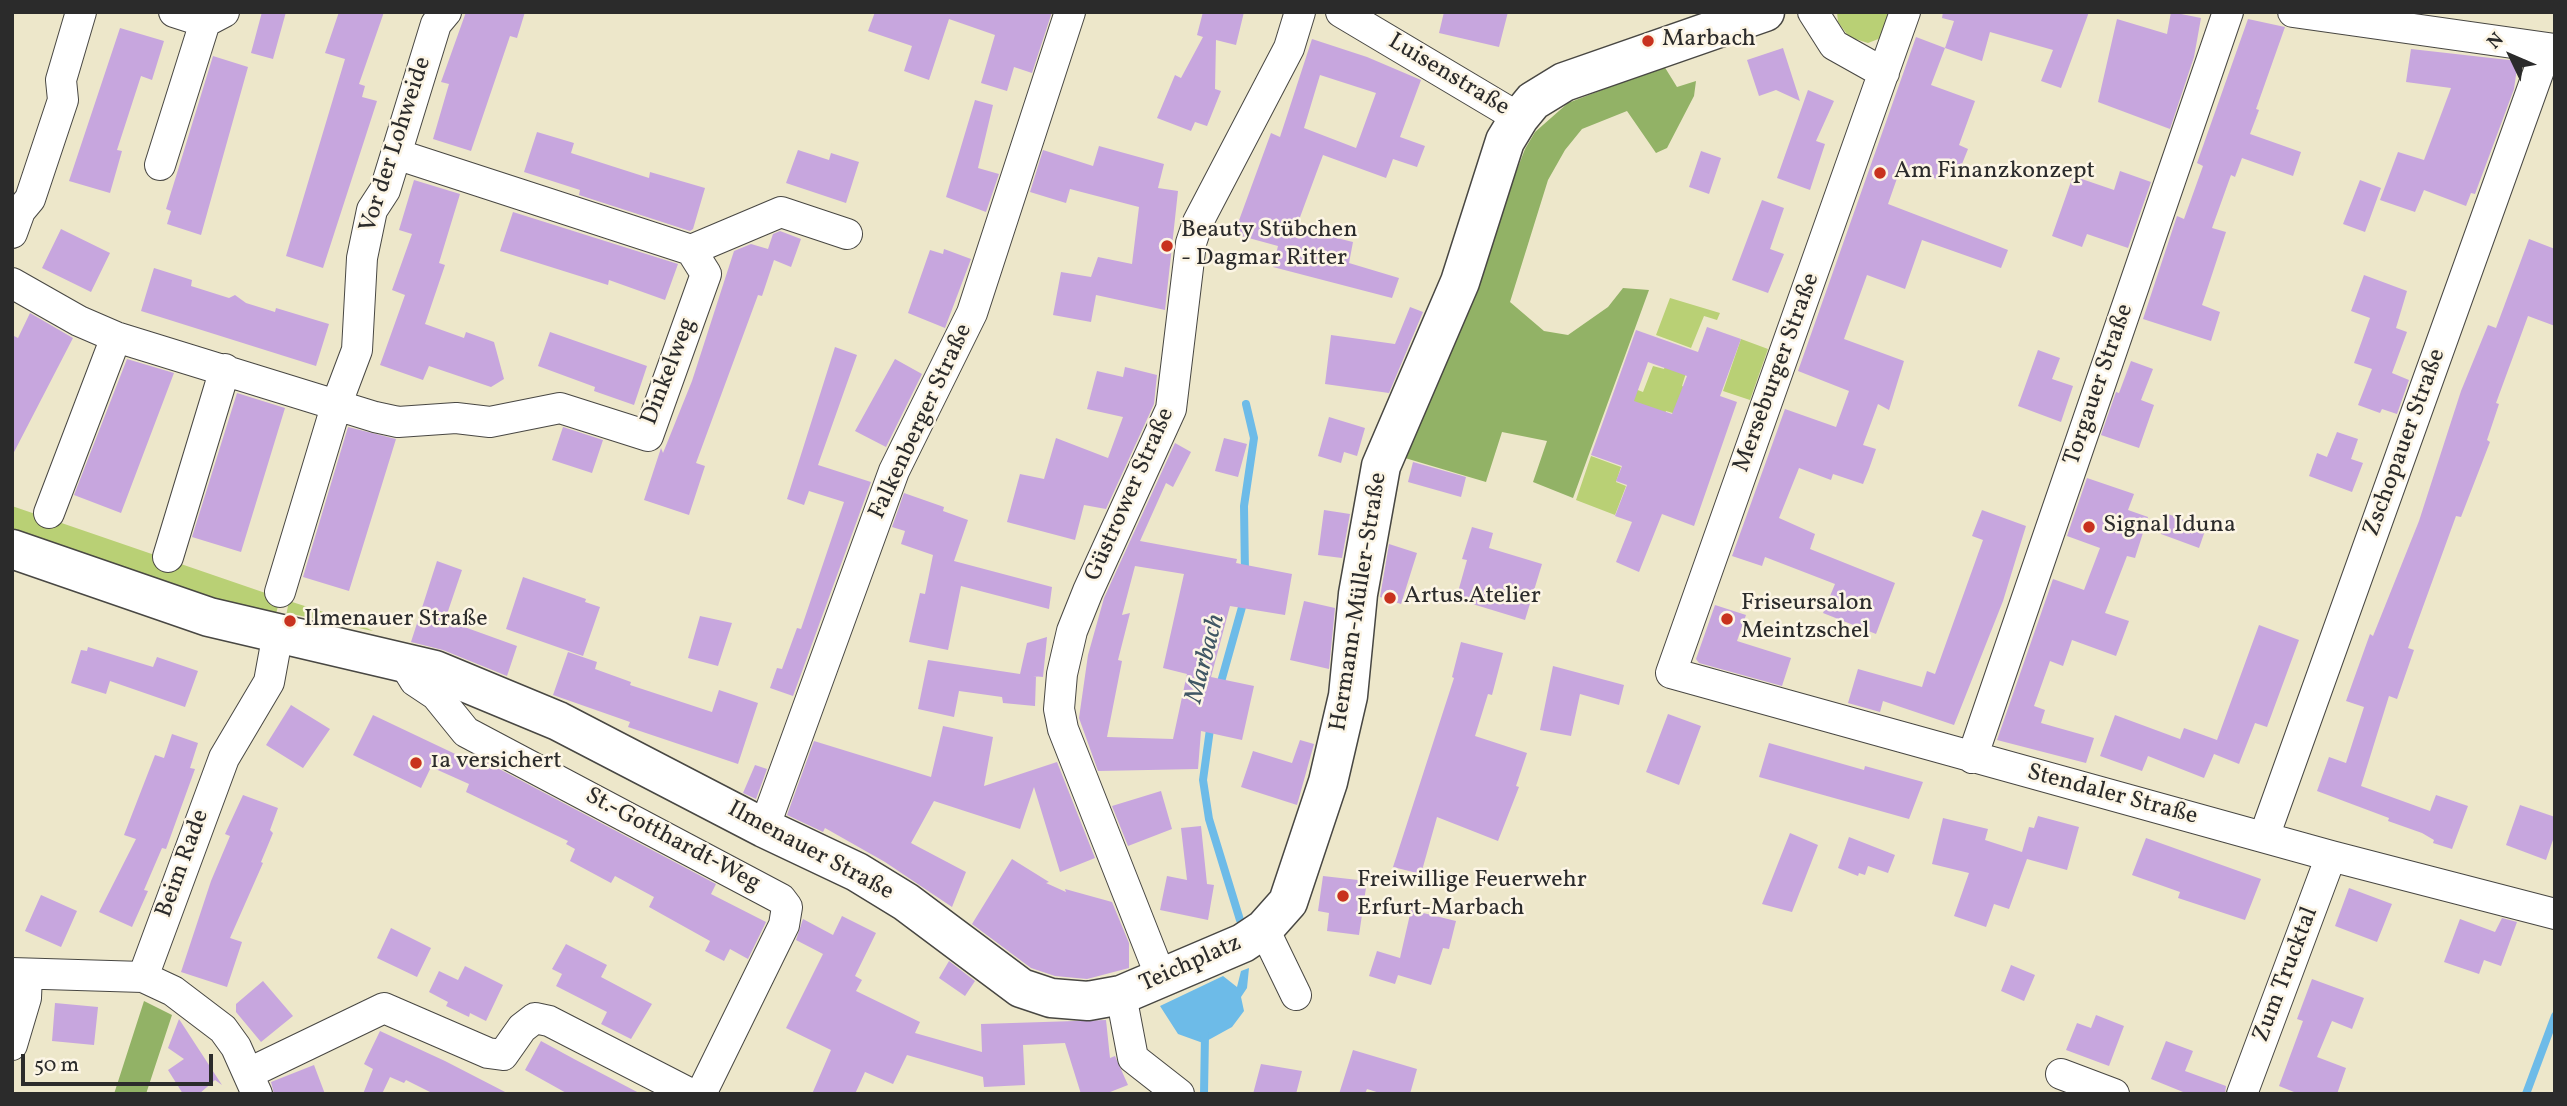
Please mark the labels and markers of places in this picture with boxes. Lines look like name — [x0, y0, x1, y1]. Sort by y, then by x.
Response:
place label: Marbach — [1662, 27, 1756, 55]
marker: Marbach — [1640, 33, 1656, 49]
place label: Am Finanzkonzept — [1894, 159, 2095, 187]
marker: Am Finanzkonzept — [1872, 165, 1888, 181]
place label: Beauty Stübchen - Dagmar Ritter — [1181, 218, 1357, 274]
marker: Beauty Stübchen - Dagmar Ritter — [1159, 238, 1175, 254]
place label: Signal Iduna — [2103, 513, 2236, 541]
marker: Signal Iduna — [2081, 519, 2097, 535]
place label: Artus.Atelier — [1404, 584, 1541, 612]
marker: Artus.Atelier — [1382, 590, 1398, 606]
place label: Friseursalon Meintzschel — [1741, 591, 1873, 647]
place label: Ilmenauer Straße — [304, 607, 488, 635]
marker: Friseursalon Meintzschel — [1719, 611, 1735, 627]
marker: Ilmenauer Straße — [282, 613, 298, 629]
place label: 1a versichert — [430, 749, 562, 777]
marker: 1a versichert — [408, 755, 424, 771]
place label: Freiwillige Feuerwehr Erfurt-Marbach — [1357, 868, 1587, 924]
marker: Freiwillige Feuerwehr Erfurt-Marbach — [1335, 888, 1351, 904]

